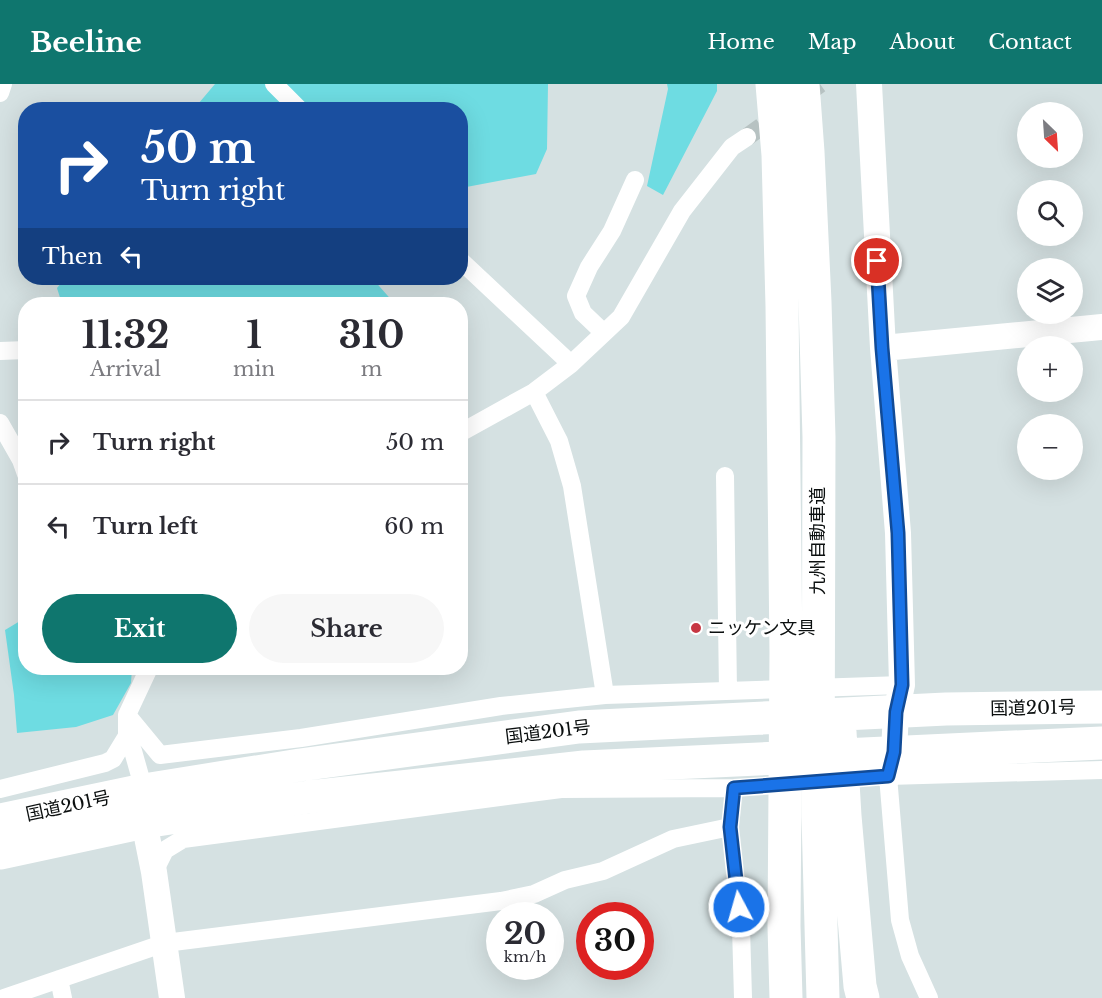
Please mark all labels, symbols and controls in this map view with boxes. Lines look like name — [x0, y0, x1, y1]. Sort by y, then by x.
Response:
text: Beeline — [30, 25, 142, 60]
text: Home — [708, 29, 775, 55]
text: Map — [808, 29, 856, 55]
text: About — [889, 29, 955, 55]
text: Contact — [988, 29, 1072, 55]
north arrow — [1017, 102, 1083, 168]
map controls — [1017, 102, 1083, 480]
text: 50 m — [141, 122, 255, 174]
icon: right — [42, 126, 120, 204]
text: Turn right — [141, 174, 285, 207]
button: search — [1017, 180, 1083, 246]
pin — [851, 235, 902, 286]
icon: left — [115, 240, 148, 273]
text: Then — [42, 243, 103, 270]
icon: arrive — [860, 244, 893, 277]
button: layers — [1017, 258, 1083, 324]
text: 11:32 — [82, 313, 170, 358]
text: 1 — [246, 313, 262, 358]
text: 310 — [339, 313, 404, 358]
button: + — [1017, 336, 1083, 402]
text: Arrival — [90, 357, 161, 381]
text: min — [233, 357, 275, 381]
text: m — [361, 357, 382, 381]
button: − — [1017, 414, 1083, 480]
icon: right — [42, 426, 75, 459]
text: Turn right — [93, 429, 215, 456]
text: 50 m — [386, 429, 444, 456]
street label: 九州自動車道 — [807, 487, 829, 595]
icon: left — [42, 510, 75, 543]
text: Turn left — [93, 513, 198, 540]
text: 60 m — [384, 513, 444, 540]
button: Exit — [42, 594, 237, 663]
button: Share — [249, 594, 444, 663]
place label: ニッケン文具 — [708, 617, 815, 639]
marker: ニッケン文具 — [689, 621, 703, 635]
street label: 国道201号 — [990, 696, 1076, 720]
street label: 国道201号 — [504, 716, 592, 748]
street label: 国道201号 — [24, 786, 112, 826]
position arrow — [707, 875, 771, 939]
speed limit sign: 30 — [576, 902, 654, 980]
text: 20 — [504, 915, 546, 952]
text: km/h — [504, 947, 546, 966]

